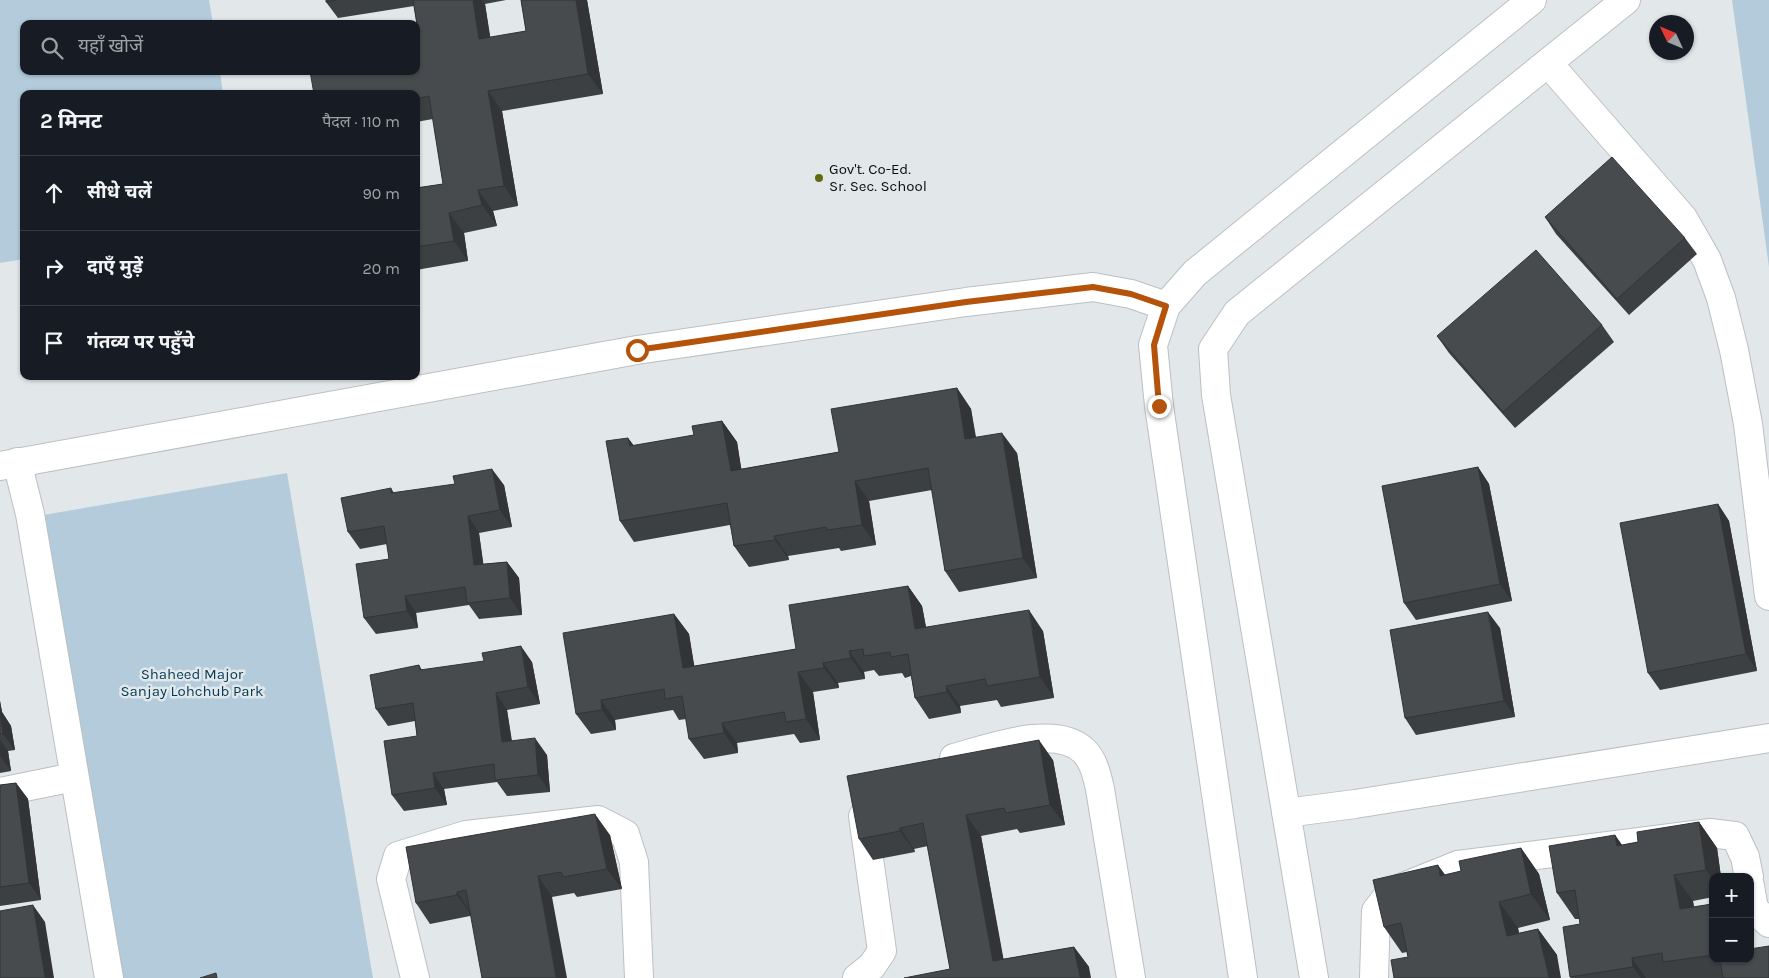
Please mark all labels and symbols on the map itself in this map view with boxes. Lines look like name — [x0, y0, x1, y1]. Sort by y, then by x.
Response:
north arrow — [1649, 15, 1694, 60]
place label: Gov't. Co-Ed. Sr. Sec. School — [829, 160, 927, 195]
marker: Gov't. Co-Ed. Sr. Sec. School — [813, 172, 825, 184]
route start — [626, 339, 649, 362]
route end — [1148, 395, 1171, 418]
park label: Shaheed Major Sanjay Lohchub Park — [121, 665, 263, 700]

